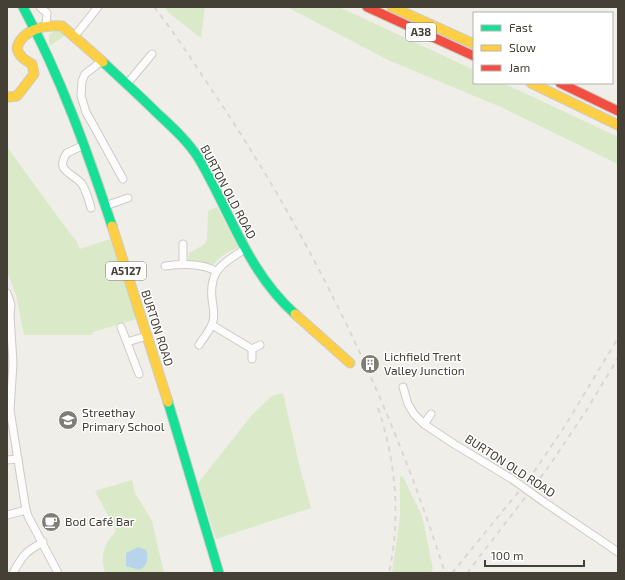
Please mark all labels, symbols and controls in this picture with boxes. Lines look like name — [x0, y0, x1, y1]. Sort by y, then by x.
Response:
legend — [473, 12, 613, 84]
text: Fast — [509, 20, 533, 34]
road number: A38 — [406, 23, 436, 41]
text: Slow — [509, 40, 536, 54]
text: Jam — [509, 60, 530, 74]
street label: BURTON OLD ROAD — [198, 142, 260, 241]
road number: A5127 — [106, 262, 146, 280]
street label: BURTON ROAD — [139, 288, 177, 368]
place label: Lichfield Trent Valley Junction — [384, 349, 465, 377]
building icon: Lichfield Trent Valley Junction — [359, 353, 381, 375]
place label: Streethay Primary School — [82, 405, 165, 433]
school or university icon: Streethay Primary School — [57, 409, 79, 431]
street label: BURTON OLD ROAD — [463, 431, 558, 499]
cafe icon: Bod Café Bar — [40, 511, 62, 533]
place label: Bod Café Bar — [65, 514, 135, 528]
scale bar — [485, 542, 584, 568]
text: 100 m — [491, 548, 523, 562]

